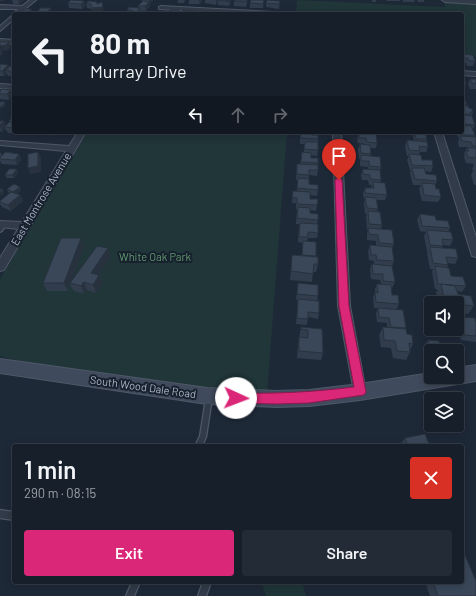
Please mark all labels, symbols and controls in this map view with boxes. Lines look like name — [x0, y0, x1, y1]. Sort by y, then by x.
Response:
text: 80 m — [90, 26, 150, 60]
icon: left — [24, 28, 76, 80]
text: Murray Drive — [90, 60, 187, 82]
icon: left — [185, 104, 207, 126]
icon: ahead — [227, 104, 249, 126]
icon: right — [269, 104, 291, 126]
pin — [322, 139, 356, 180]
icon: arrive — [328, 145, 350, 167]
street label: East Montrose Avenue — [8, 150, 73, 247]
park label: White Oak Park — [119, 250, 191, 263]
map controls — [424, 296, 464, 432]
button: sound — [424, 296, 464, 336]
button: search — [424, 344, 464, 384]
street label: South Wood Dale Road — [89, 373, 197, 400]
position arrow — [215, 377, 257, 419]
button: layers — [424, 392, 464, 432]
text: 1 min — [24, 455, 76, 484]
button: close — [410, 457, 452, 499]
text: 290 m · 08:15 — [24, 485, 96, 501]
button: Exit — [24, 530, 234, 576]
button: Share — [242, 530, 452, 576]

